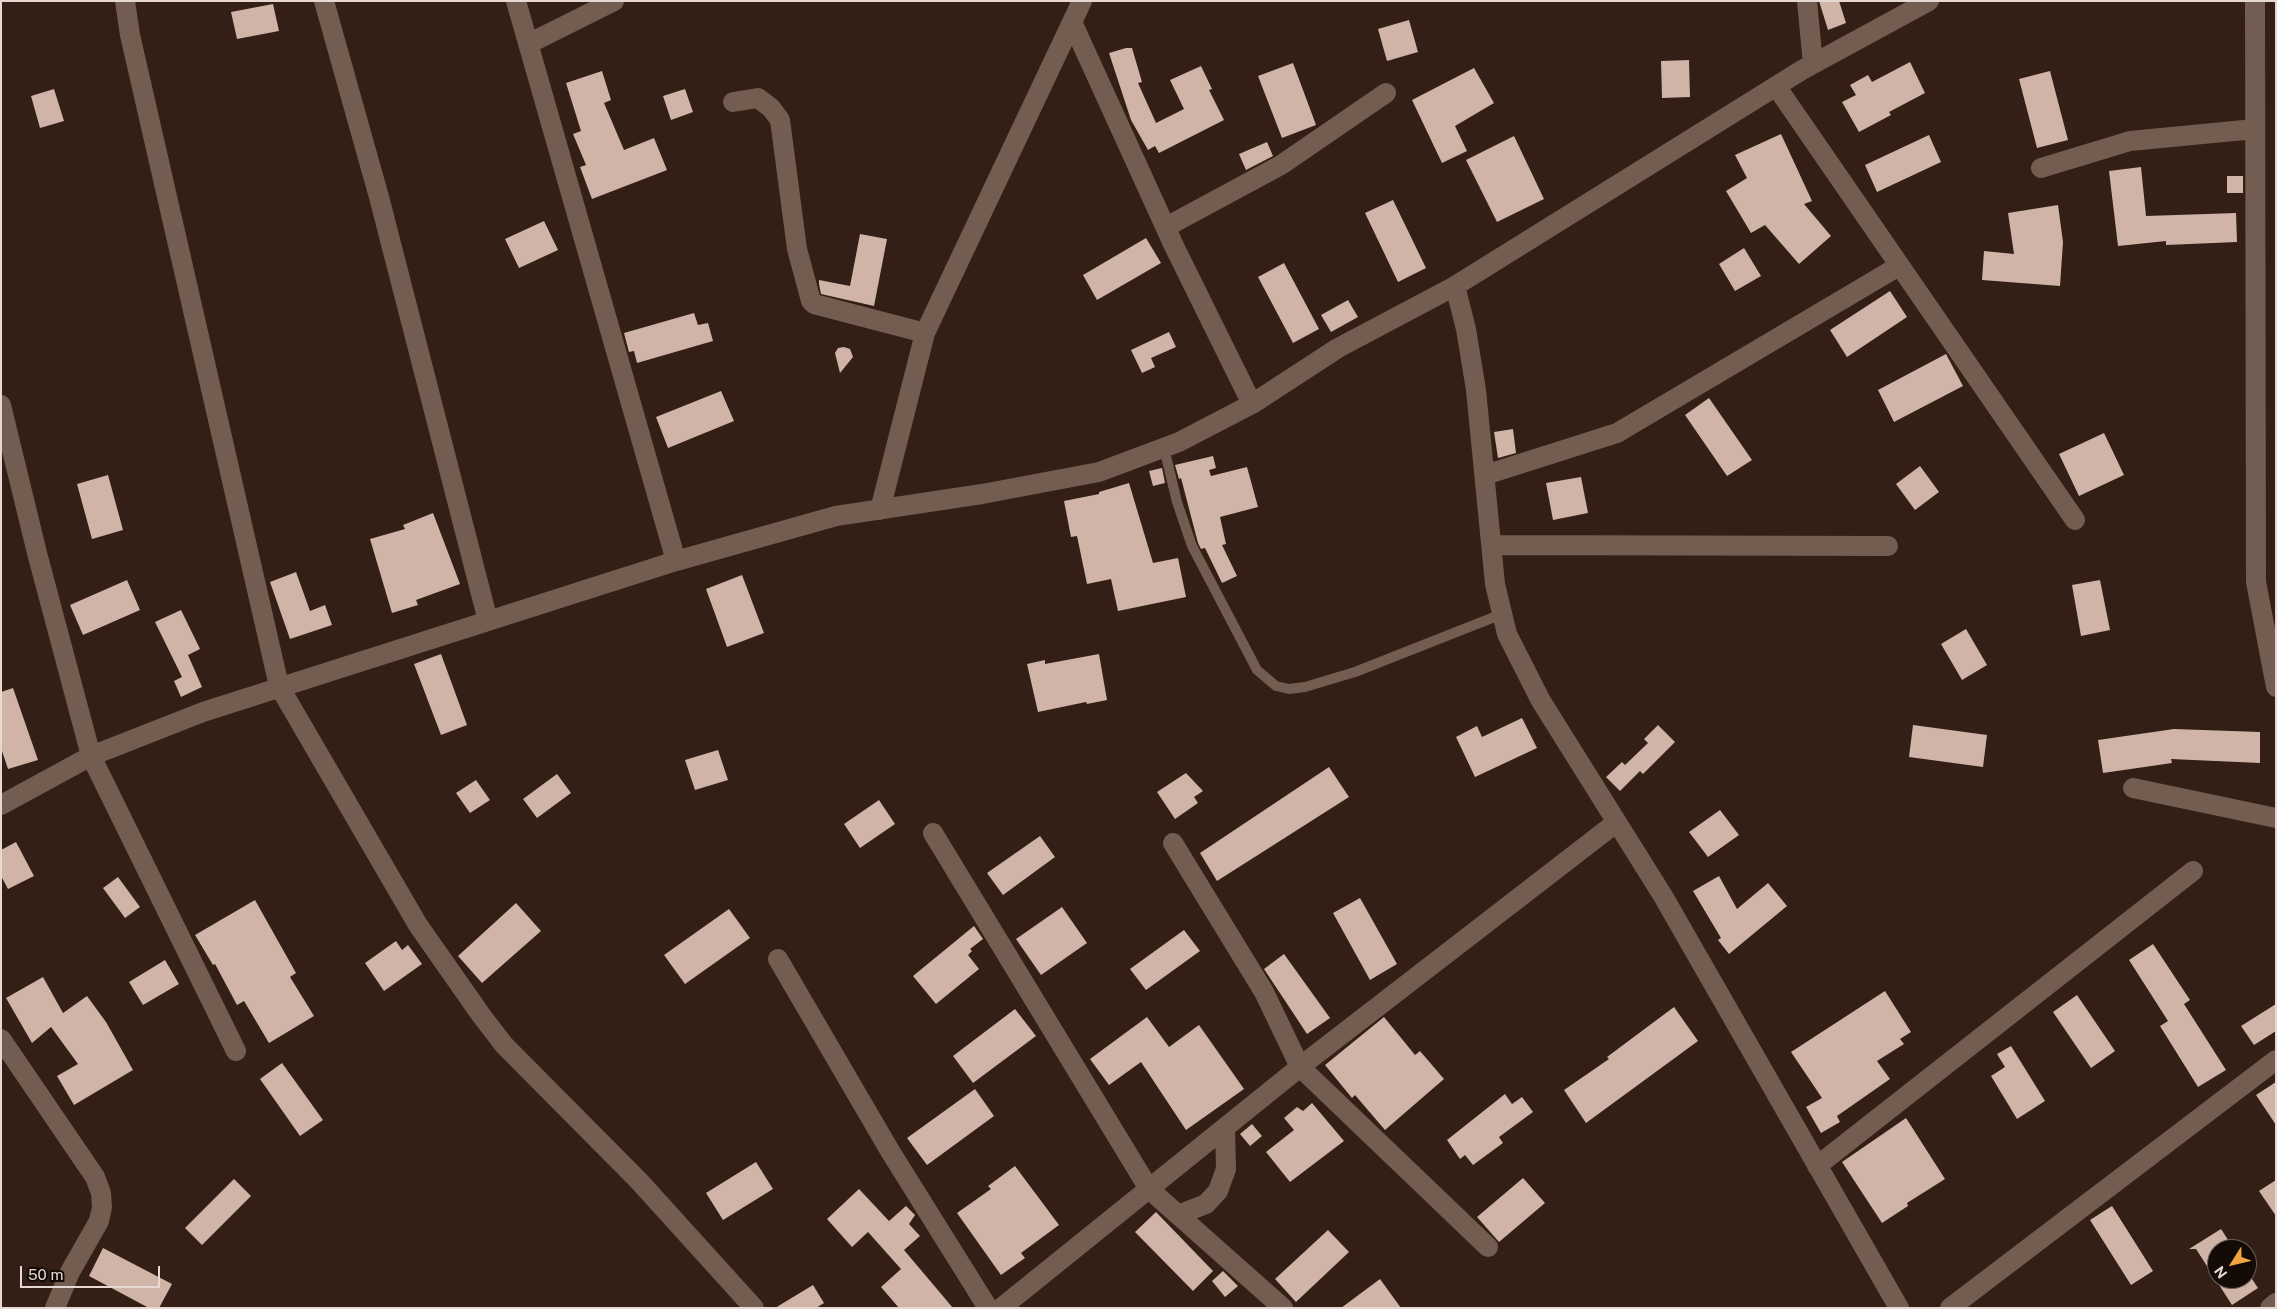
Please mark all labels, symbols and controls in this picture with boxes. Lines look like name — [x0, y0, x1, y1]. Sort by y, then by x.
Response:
north arrow — [2207, 1239, 2257, 1289]
scale bar — [22, 1256, 162, 1288]
text: N — [2211, 1263, 2230, 1281]
text: 50 m — [28, 1266, 63, 1283]

